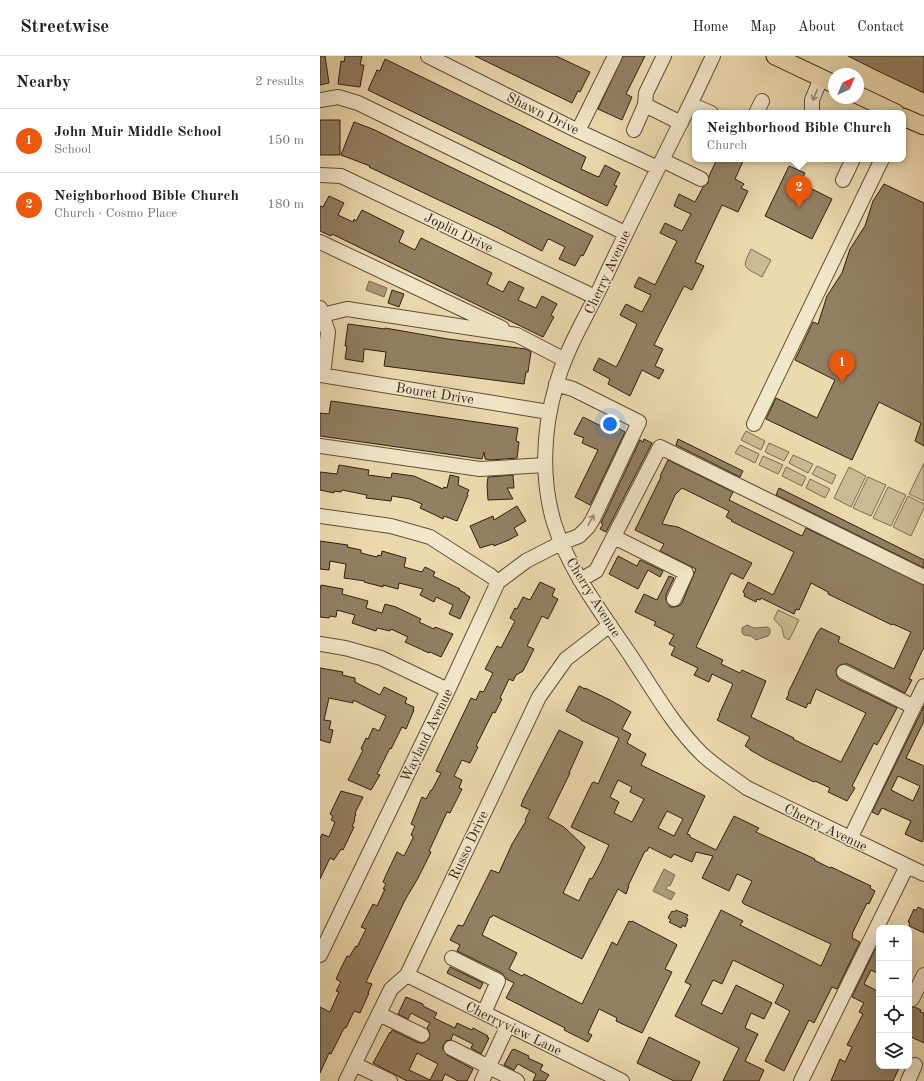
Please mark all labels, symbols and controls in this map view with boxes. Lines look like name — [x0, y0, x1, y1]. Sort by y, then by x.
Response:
text: Streetwise — [20, 18, 109, 37]
text: Home — [693, 20, 728, 34]
text: Map — [750, 20, 776, 34]
text: About — [798, 20, 835, 34]
text: Contact — [857, 20, 904, 34]
north arrow — [828, 68, 864, 104]
text: Nearby — [16, 74, 71, 91]
text: 2 results — [255, 75, 304, 88]
one-way arrow — [810, 89, 818, 101]
street label: Shawn Drive — [504, 90, 581, 137]
popup — [692, 110, 906, 162]
text: Neighborhood Bible Church — [707, 121, 891, 136]
text: John Muir Middle School — [54, 125, 222, 140]
text: 1 — [25, 134, 33, 147]
text: 150 m — [267, 134, 304, 147]
text: Church — [707, 139, 747, 152]
text: School — [54, 143, 91, 156]
pin: 2 — [786, 175, 812, 208]
text: Neighborhood Bible Church — [54, 189, 239, 204]
text: 2 — [25, 198, 33, 211]
text: 180 m — [267, 198, 304, 211]
text: Church · Cosmo Place — [54, 207, 177, 220]
street label: Joplin Drive — [422, 210, 495, 256]
street label: Cherry Avenue — [582, 228, 633, 316]
pin: 1 — [829, 350, 855, 383]
street label: Bouret Drive — [395, 381, 475, 407]
your location — [600, 414, 620, 434]
one-way arrow — [588, 514, 596, 526]
street label: Cherry Avenue — [563, 555, 623, 640]
street label: Wayland Avenue — [398, 687, 456, 784]
street label: Cherry Avenue — [782, 802, 869, 854]
street label: Russo Drive — [447, 809, 491, 882]
map controls — [876, 925, 912, 1069]
button: + — [876, 925, 912, 961]
button: − — [876, 961, 912, 997]
button: locate — [876, 997, 912, 1033]
street label: Cherryview Lane — [463, 1000, 564, 1058]
button: layers — [876, 1033, 912, 1069]

